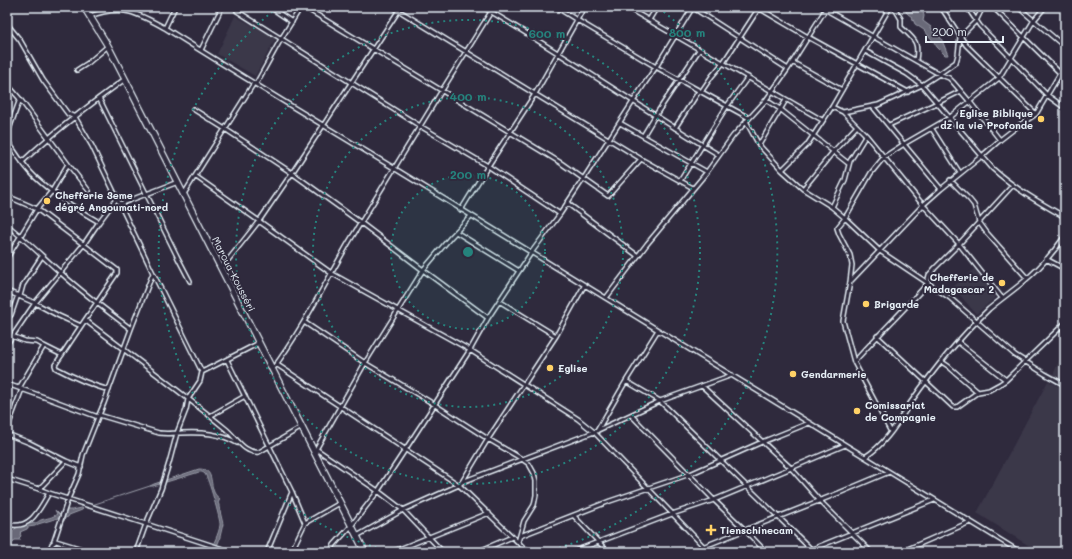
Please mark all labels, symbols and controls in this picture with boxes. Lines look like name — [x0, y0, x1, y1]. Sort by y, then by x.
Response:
scale bar — [926, 18, 1003, 44]
text: 200 m — [932, 23, 967, 39]
text: 800 m — [669, 24, 705, 40]
text: 600 m — [529, 25, 565, 41]
text: 400 m — [450, 88, 486, 104]
place label: Eglise Biblique dz la vie Profonde — [940, 106, 1033, 132]
marker: Eglise Biblique dz la vie Profonde — [1036, 114, 1046, 124]
text: 200 m — [450, 166, 486, 182]
place label: Chefferie 3eme dégré Angoumati-nord — [55, 188, 169, 214]
marker: Chefferie 3eme dégré Angoumati-nord — [42, 196, 52, 206]
street label: Maroua-Kousséri — [209, 234, 259, 314]
centre of rings — [461, 245, 475, 259]
place label: Chefferie de Madagascar 2 — [924, 270, 994, 296]
marker: Chefferie de Madagascar 2 — [997, 278, 1007, 288]
place label: Brigarde — [874, 297, 919, 311]
marker: Brigarde — [861, 299, 871, 309]
place label: Eglise — [558, 361, 587, 375]
marker: Eglise — [545, 363, 555, 373]
place label: Gendarmerie — [801, 367, 867, 381]
marker: Gendarmerie — [788, 369, 798, 379]
place label: Comissariat de Compagnie — [865, 398, 936, 424]
marker: Comissariat de Compagnie — [852, 406, 862, 416]
place label: Tienschinecam — [720, 523, 793, 537]
marker: Tienschinecam — [705, 524, 717, 536]

